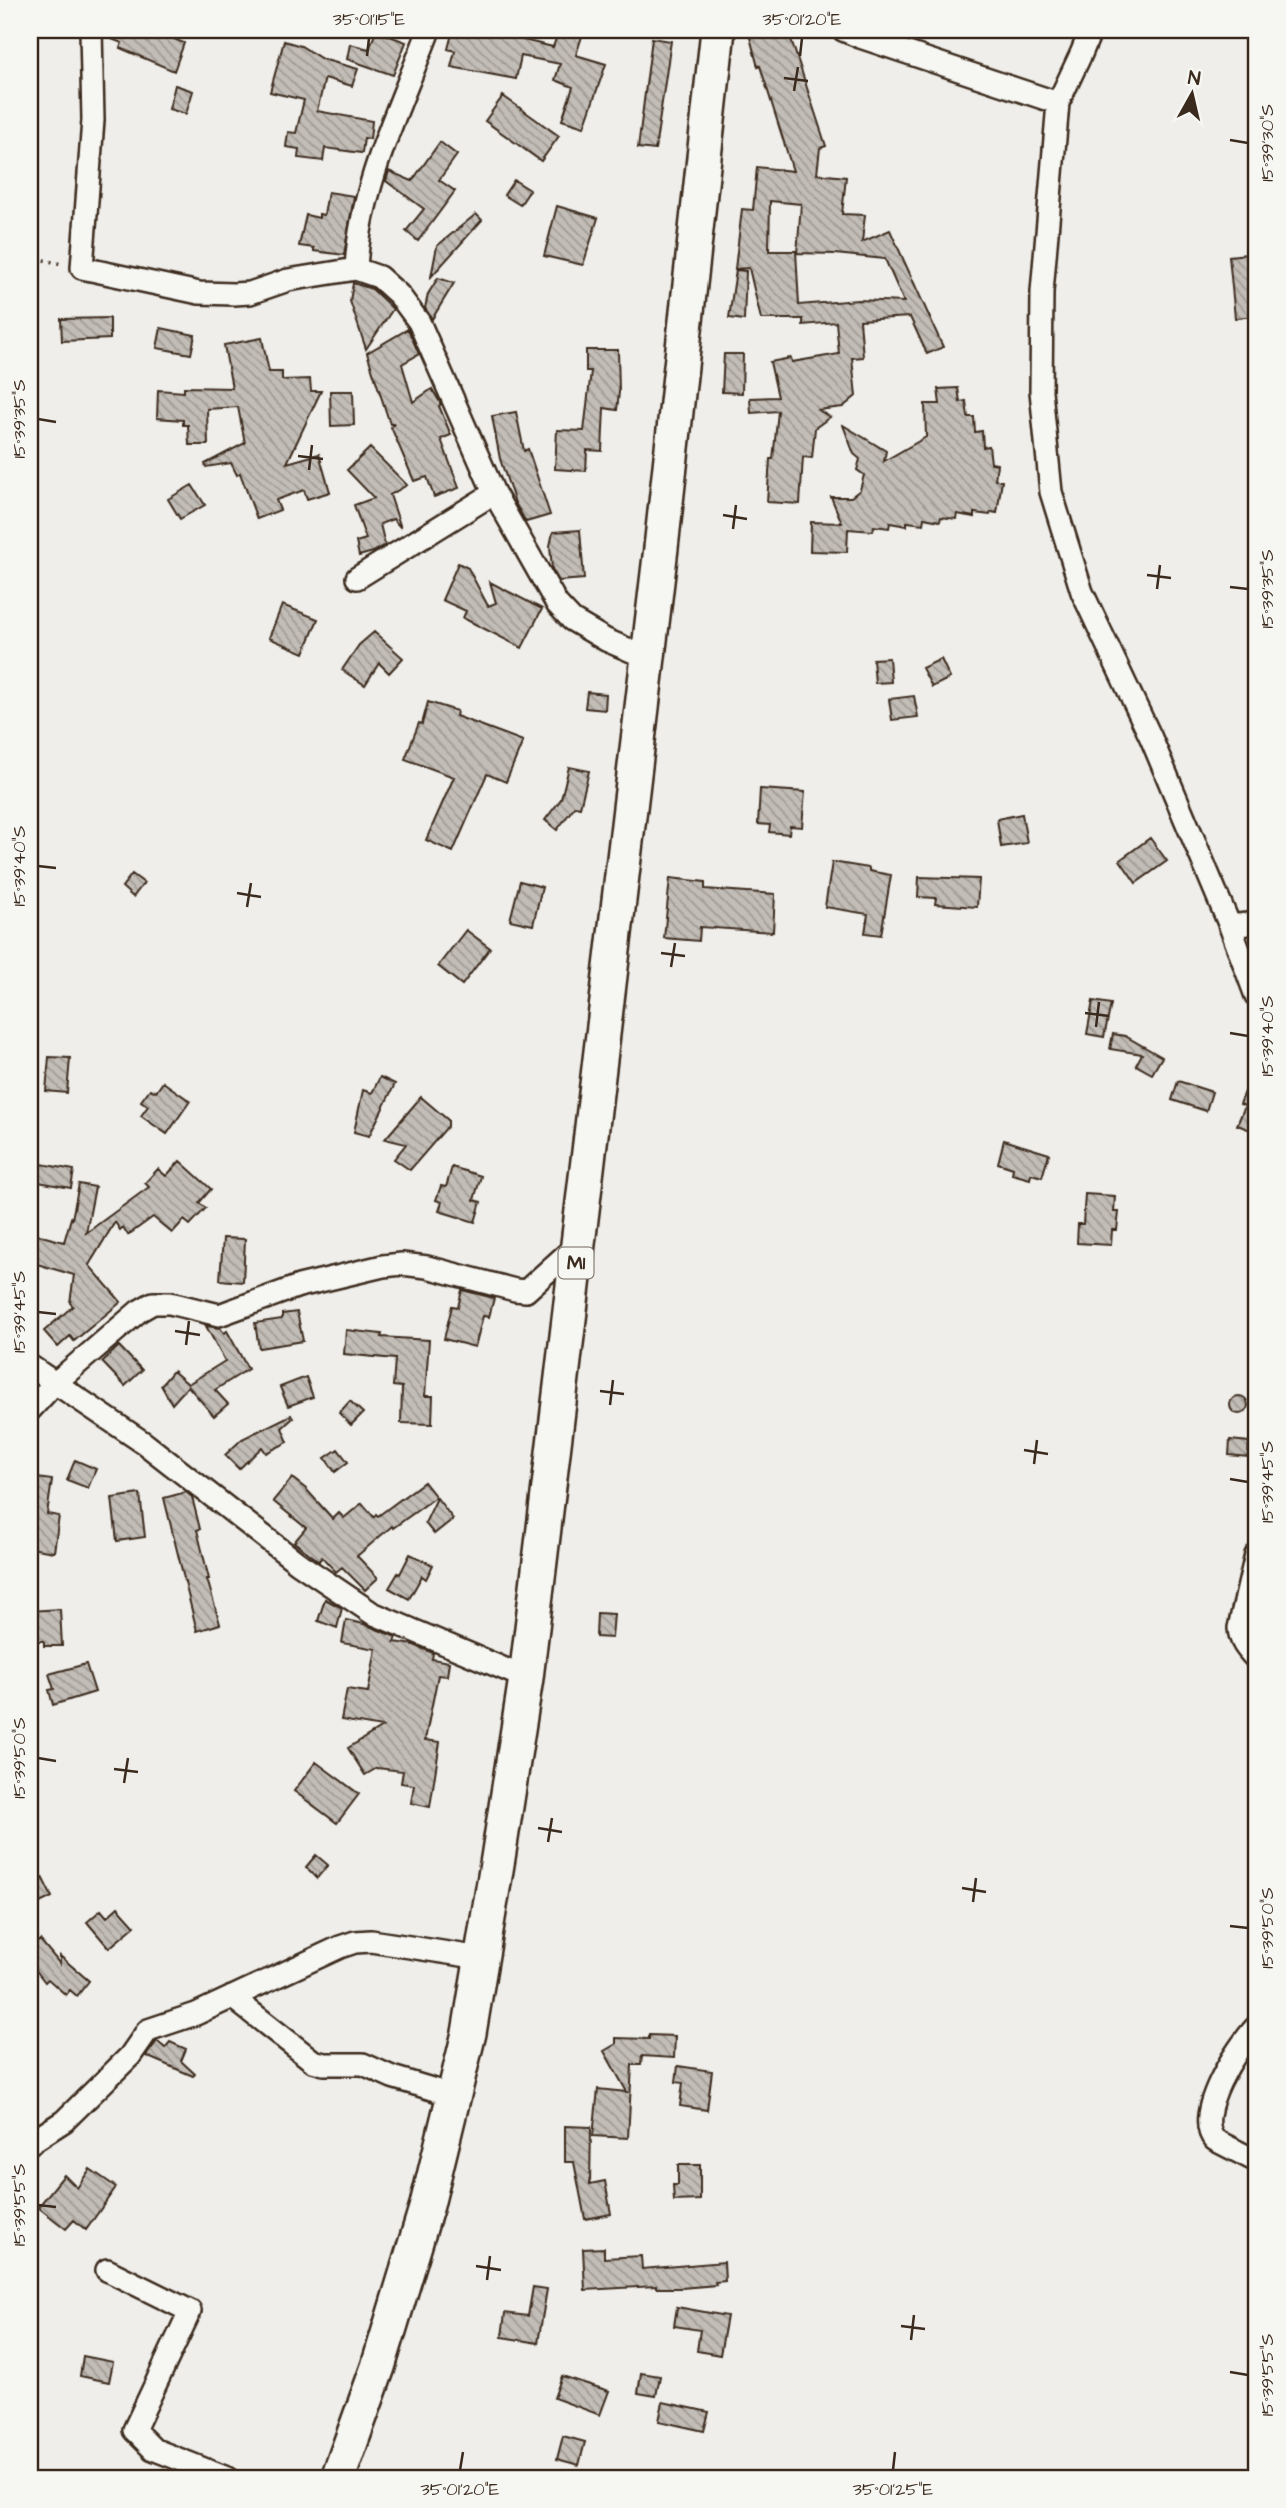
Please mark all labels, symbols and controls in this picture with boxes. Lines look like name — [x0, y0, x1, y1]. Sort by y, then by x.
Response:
text: 35°01'15"E — [333, 7, 406, 32]
text: 35°01'20"E — [763, 7, 842, 32]
north arrow — [1156, 60, 1226, 130]
text: N — [1186, 64, 1202, 93]
text: 15°39'30"S — [1255, 104, 1280, 182]
text: 15°39'35"S — [7, 379, 32, 459]
text: 15°39'35"S — [1255, 549, 1280, 629]
text: 15°39'40"S — [7, 826, 32, 906]
text: 15°39'40"S — [1255, 996, 1280, 1076]
road number: M1 — [558, 1247, 594, 1278]
text: 15°39'45"S — [7, 1271, 32, 1353]
text: 15°39'45"S — [1255, 1441, 1280, 1523]
text: 15°39'50"S — [7, 1717, 32, 1799]
text: 15°39'50"S — [1255, 1887, 1280, 1969]
text: 15°39'55"S — [7, 2164, 32, 2246]
text: 15°39'55"S — [1255, 2334, 1280, 2416]
text: 35°01'20"E — [421, 2477, 500, 2502]
text: 35°01'25"E — [853, 2477, 934, 2502]

